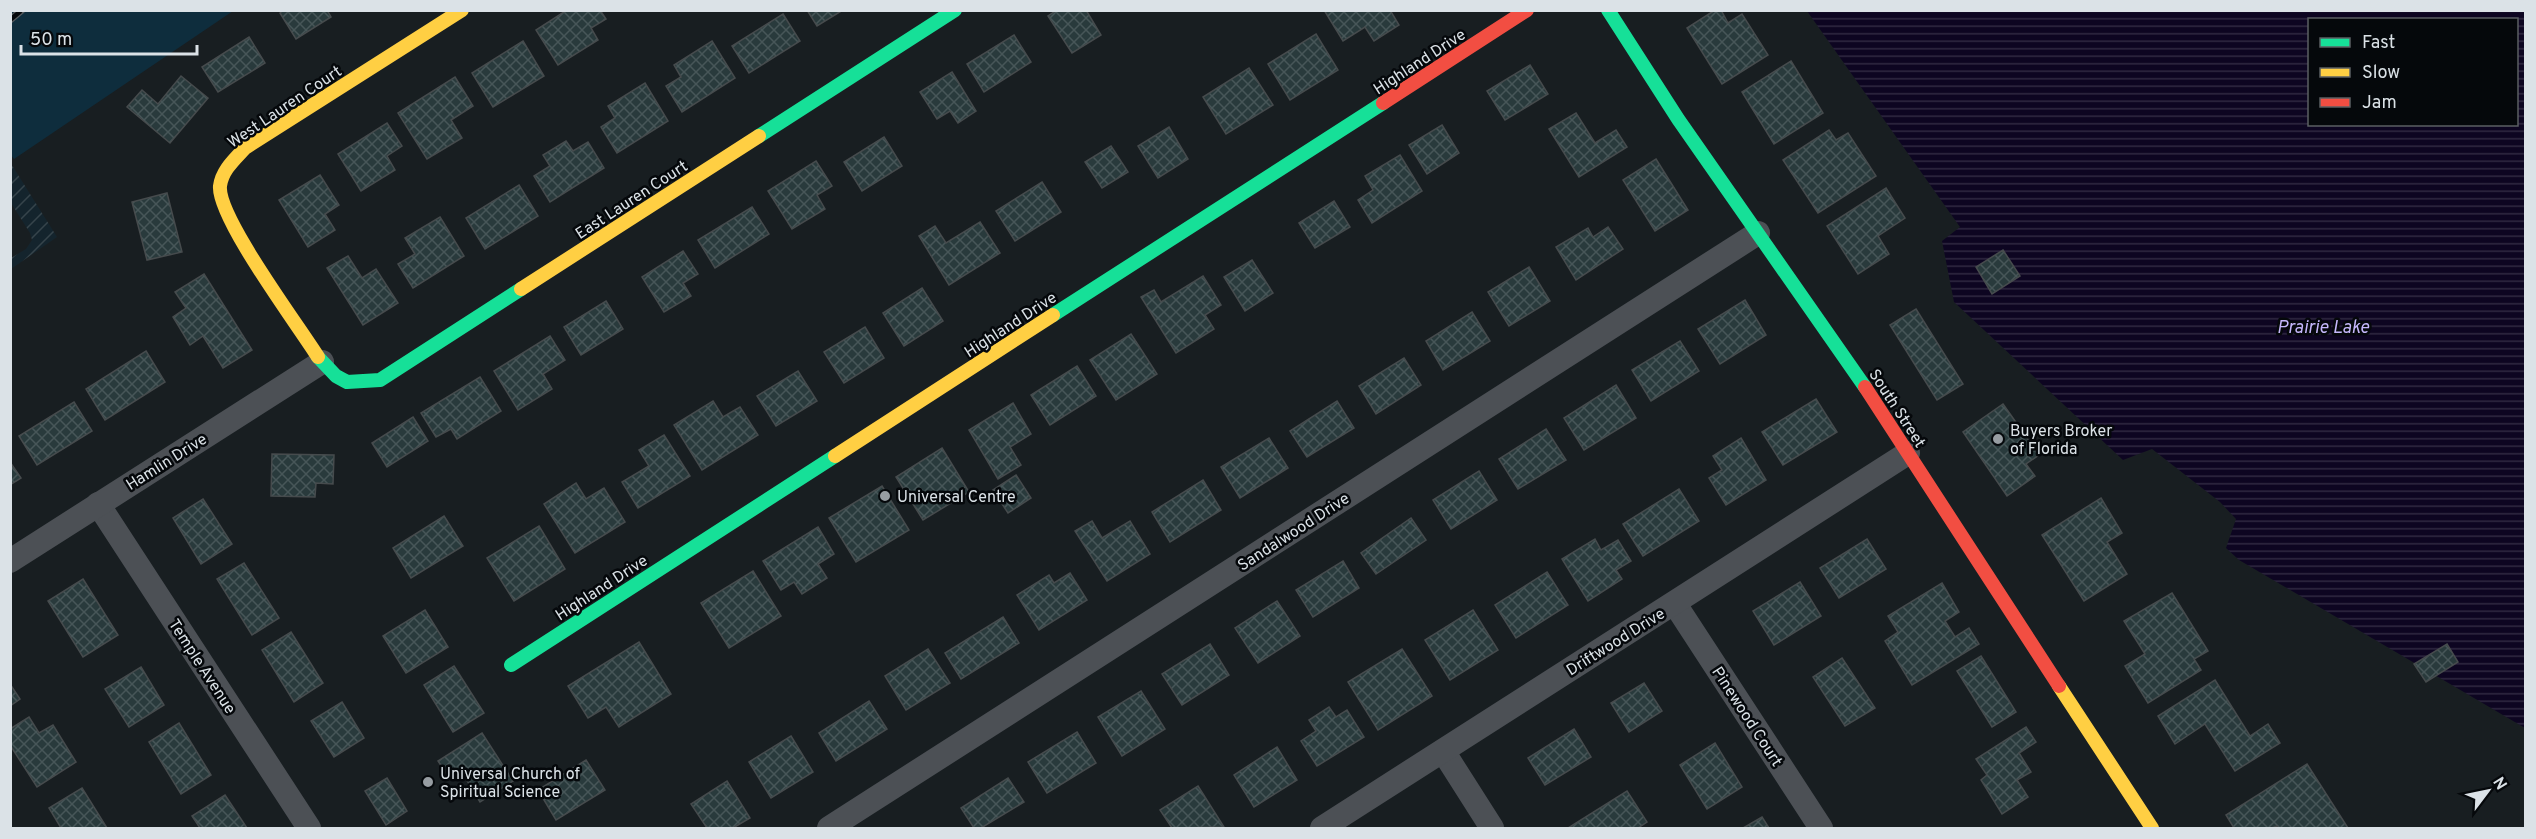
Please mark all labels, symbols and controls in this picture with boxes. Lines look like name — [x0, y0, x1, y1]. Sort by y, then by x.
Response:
scale bar — [21, 18, 196, 56]
legend — [2308, 18, 2518, 126]
street label: Highland Drive — [1370, 25, 1470, 100]
text: 50 m — [30, 29, 72, 52]
text: Fast — [2362, 32, 2395, 55]
street label: West Lauren Court — [224, 62, 346, 153]
text: Slow — [2362, 62, 2400, 85]
text: Jam — [2362, 92, 2397, 115]
street label: East Lauren Court — [572, 157, 692, 244]
street label: Highland Drive — [961, 288, 1061, 363]
water label: Prairie Lake — [2277, 317, 2370, 340]
street label: South Street — [1863, 366, 1929, 452]
place label: Buyers Broker of Florida — [2010, 422, 2112, 460]
street label: Hamlin Drive — [123, 430, 211, 496]
marker: Buyers Broker of Florida — [1991, 432, 2005, 446]
place label: Universal Centre — [897, 488, 1016, 508]
marker: Universal Centre — [878, 489, 892, 503]
street label: Sandalwood Drive — [1234, 489, 1354, 576]
street label: Highland Drive — [552, 551, 652, 626]
street label: Driftwood Drive — [1563, 604, 1669, 681]
street label: Temple Avenue — [163, 616, 239, 718]
street label: Pinewood Court — [1707, 663, 1786, 771]
north arrow — [2458, 761, 2518, 821]
place label: Universal Church of Spiritual Science — [440, 765, 581, 803]
text: N — [2487, 774, 2511, 794]
marker: Universal Church of Spiritual Science — [421, 775, 435, 789]

